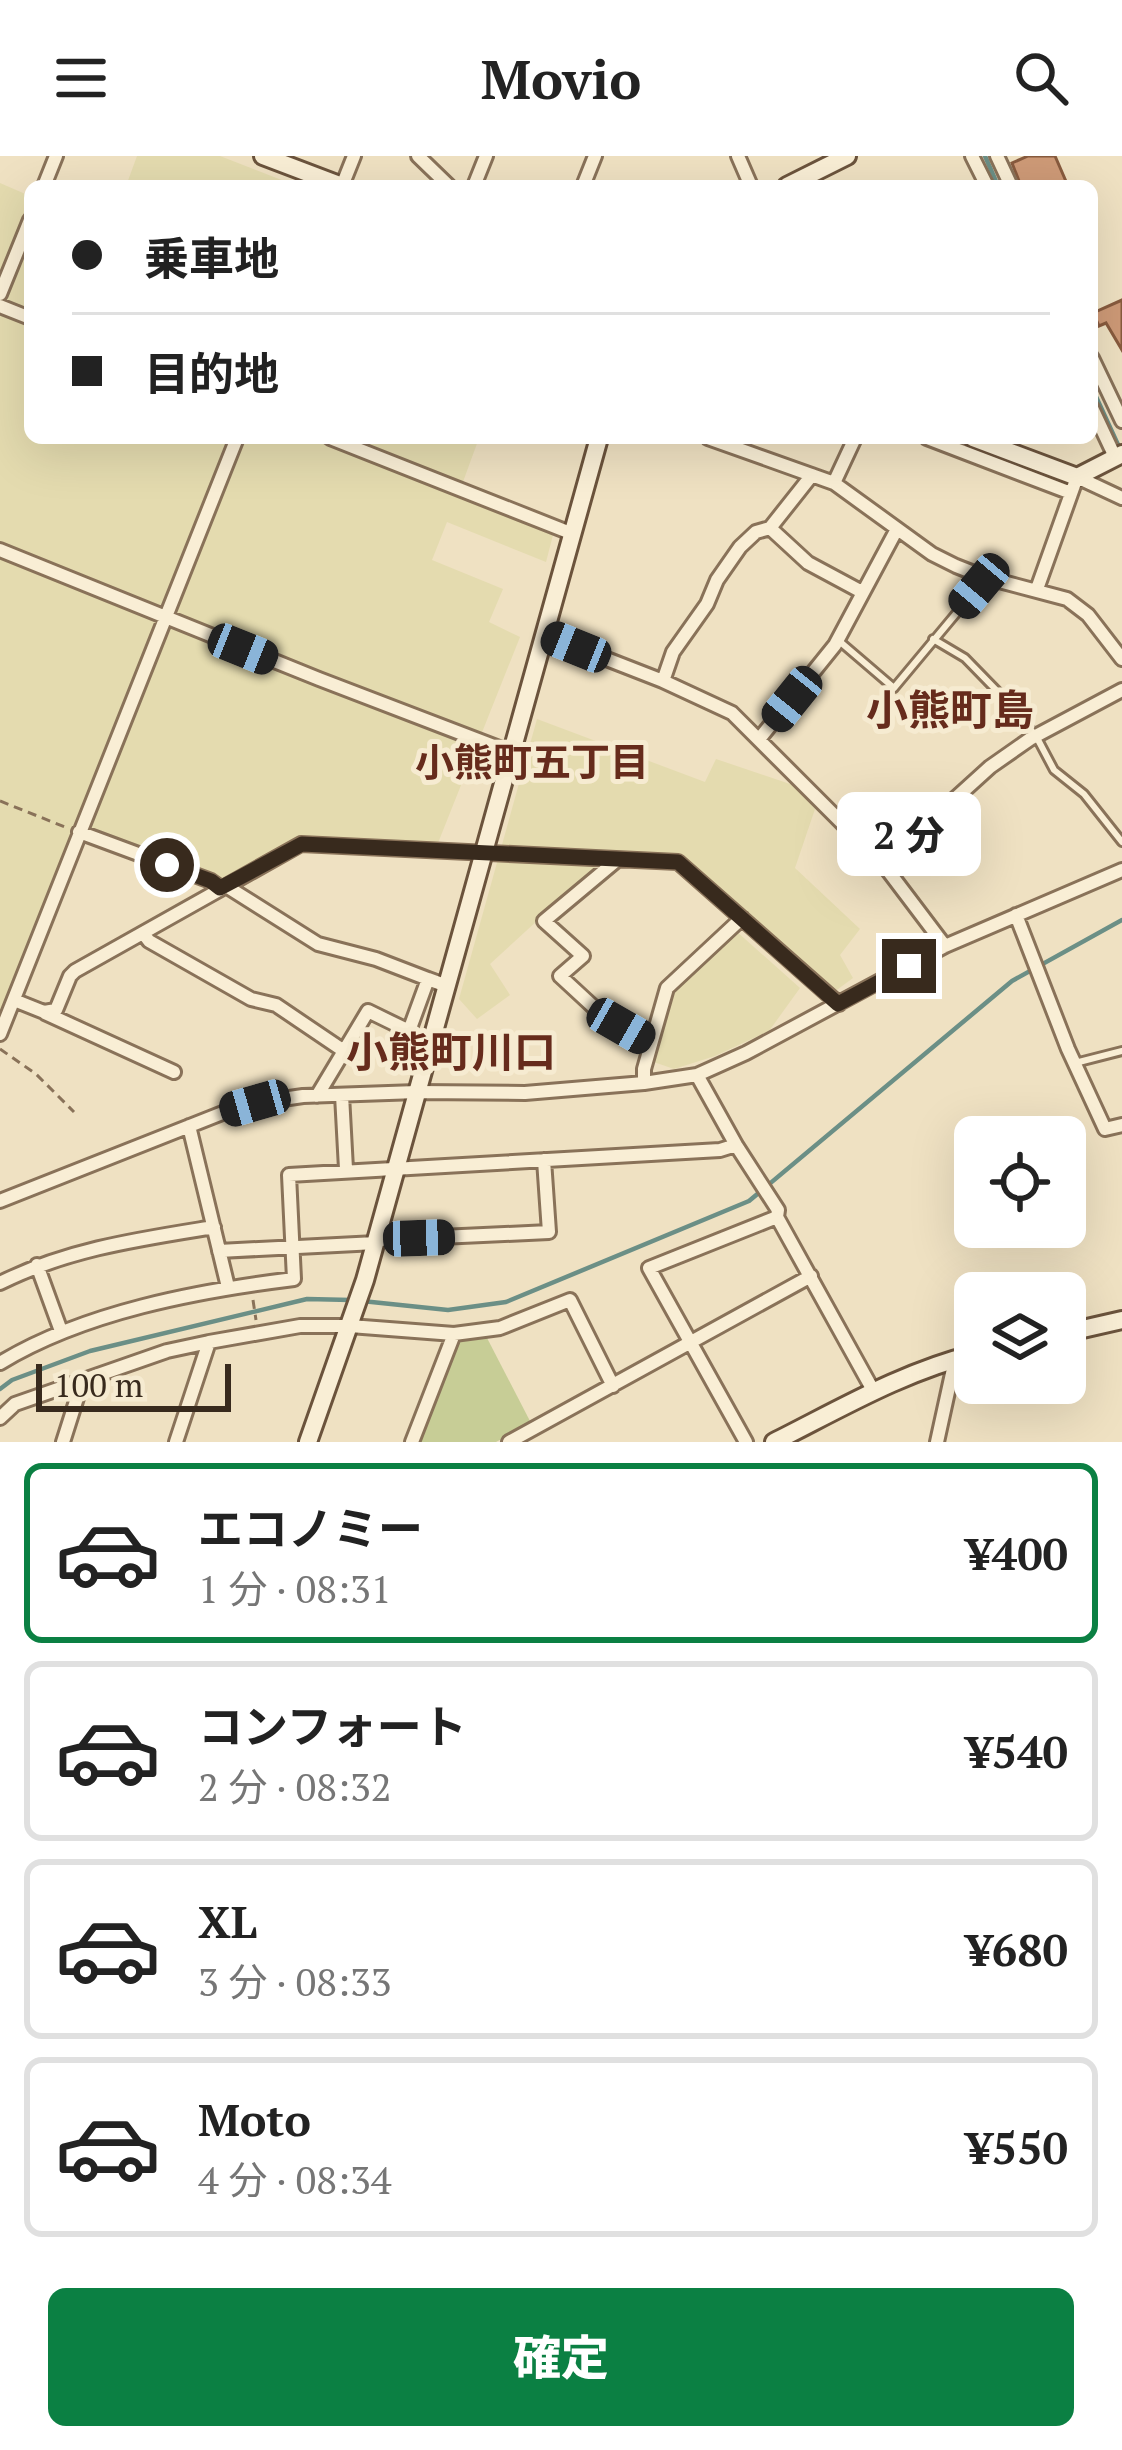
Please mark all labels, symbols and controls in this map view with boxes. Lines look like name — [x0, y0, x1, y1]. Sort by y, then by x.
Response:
text: Movio — [481, 43, 641, 114]
icon: menu — [48, 45, 114, 111]
icon: search — [1008, 45, 1074, 111]
text: 乗車地 — [144, 228, 279, 288]
text: 目的地 — [144, 343, 279, 403]
car — [942, 547, 1016, 625]
car — [536, 617, 616, 677]
car — [203, 619, 283, 679]
car — [755, 660, 829, 738]
district label: 小熊町島 — [866, 681, 1034, 737]
district label: 小熊町五丁目 — [415, 735, 649, 787]
callout: 2 分 — [837, 792, 981, 876]
text: 2 分 — [873, 808, 945, 860]
route start — [140, 838, 194, 892]
route end — [882, 939, 936, 993]
car — [581, 992, 661, 1060]
district label: 小熊町川口 — [346, 1023, 556, 1079]
car — [215, 1076, 295, 1130]
map controls — [954, 1116, 1086, 1404]
button: locate — [954, 1116, 1086, 1248]
car — [382, 1219, 456, 1257]
button: layers — [954, 1272, 1086, 1404]
scale bar — [36, 1358, 231, 1411]
text: 100 m — [54, 1363, 143, 1406]
text: エコノミー — [198, 1498, 423, 1558]
icon: car — [54, 1499, 162, 1607]
text: ¥400 — [966, 1523, 1068, 1583]
text: 1 分 · 08:31 — [198, 1562, 391, 1614]
text: コンフォート — [198, 1696, 467, 1756]
icon: car — [54, 1697, 162, 1805]
text: ¥540 — [966, 1721, 1068, 1781]
text: 2 分 · 08:32 — [198, 1760, 391, 1812]
text: XL — [198, 1891, 257, 1951]
icon: car — [54, 1895, 162, 2003]
text: ¥680 — [966, 1919, 1068, 1979]
text: 3 分 · 08:33 — [198, 1955, 391, 2007]
text: Moto — [198, 2089, 311, 2149]
icon: car — [54, 2093, 162, 2201]
text: ¥550 — [966, 2117, 1068, 2177]
text: 4 分 · 08:34 — [198, 2153, 391, 2205]
button: 確定 — [48, 2288, 1074, 2426]

